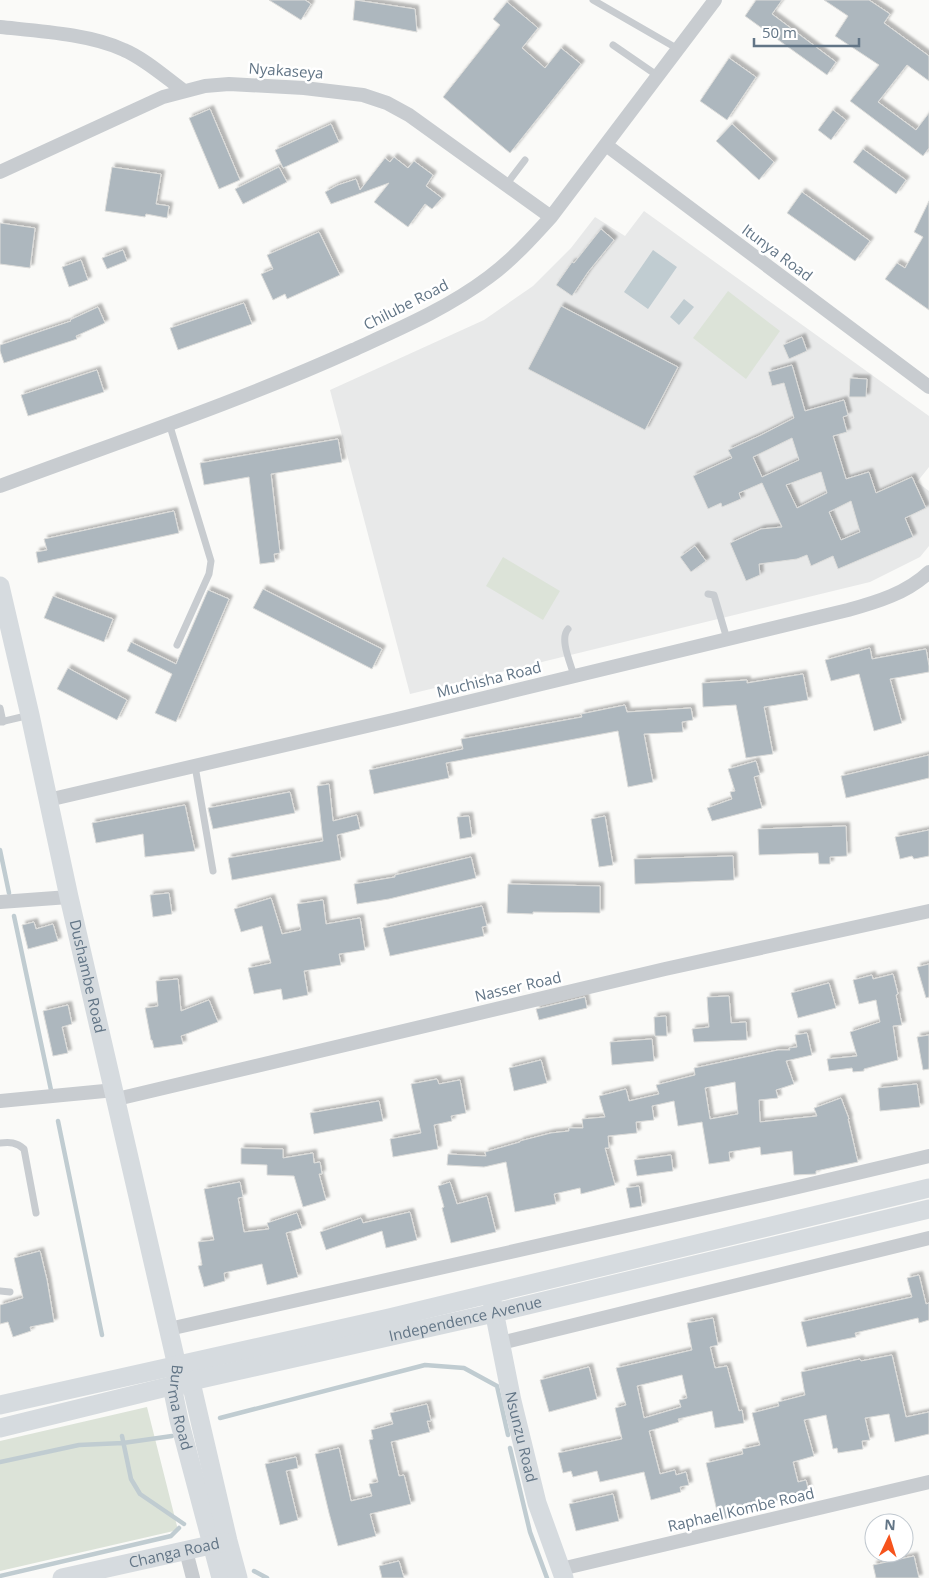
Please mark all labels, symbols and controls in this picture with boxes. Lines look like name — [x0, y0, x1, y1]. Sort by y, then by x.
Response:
scale bar — [754, 15, 859, 47]
text: 50 m — [762, 22, 797, 42]
street label: Nyakaseya — [248, 57, 324, 83]
street label: Itunya Road — [738, 219, 817, 285]
street label: Chilube Road — [360, 274, 451, 334]
street label: Muchisha Road — [434, 656, 543, 702]
street label: Dushambe Road — [65, 917, 111, 1035]
street label: Nasser Road — [473, 966, 563, 1006]
street label: Independence Avenue — [387, 1291, 544, 1345]
street label: Burma Road — [164, 1364, 198, 1452]
street label: Nsunzu Road — [501, 1390, 543, 1484]
street label: Raphael Kombe Road — [666, 1482, 816, 1536]
north arrow — [864, 1513, 914, 1563]
text: N — [884, 1515, 896, 1534]
street label: Changa Road — [127, 1532, 221, 1572]

